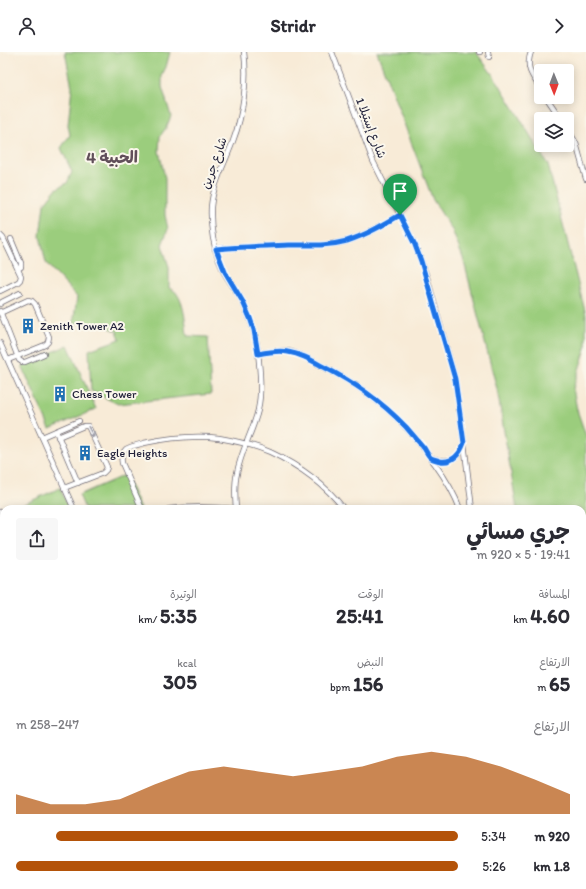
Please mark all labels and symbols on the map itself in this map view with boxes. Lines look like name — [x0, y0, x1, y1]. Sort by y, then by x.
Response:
north arrow — [534, 64, 574, 104]
street label: شارع إستيلا 1 — [351, 96, 389, 161]
street label: شارع جرين — [198, 135, 232, 192]
district label: الحبية 4 — [86, 148, 138, 167]
pin — [383, 174, 417, 215]
building icon: Zenith Tower A2 — [19, 317, 37, 335]
place label: Zenith Tower A2 — [40, 319, 125, 333]
building icon: Chess Tower — [51, 385, 69, 403]
place label: Chess Tower — [72, 387, 137, 401]
one-way arrow — [88, 426, 95, 438]
building icon: Eagle Heights — [76, 444, 94, 462]
place label: Eagle Heights — [97, 446, 168, 460]

